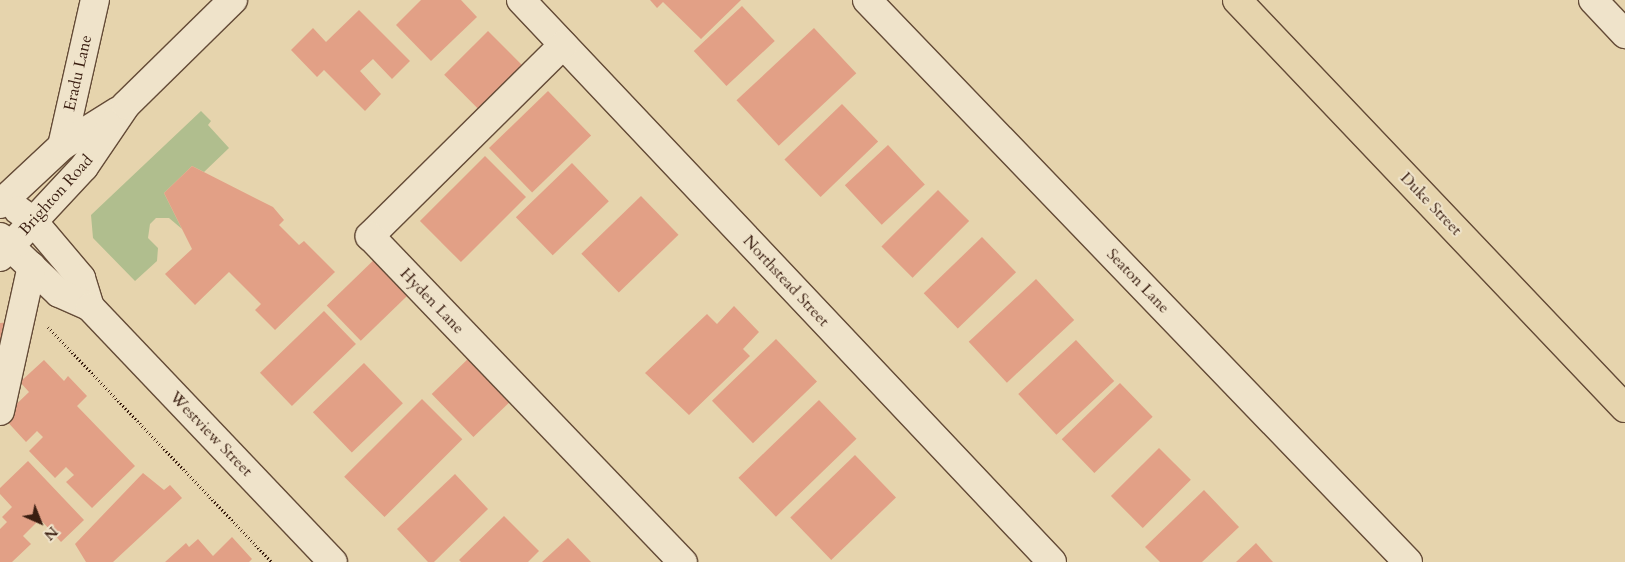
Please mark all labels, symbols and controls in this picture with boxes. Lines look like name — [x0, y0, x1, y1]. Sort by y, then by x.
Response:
street label: Eradu Lane — [60, 33, 96, 113]
street label: Brighton Road — [15, 151, 97, 239]
street label: Duke Street — [1396, 168, 1466, 240]
street label: Northstead Street — [739, 231, 833, 331]
street label: Seaton Lane — [1103, 245, 1173, 317]
street label: Hyden Lane — [396, 264, 468, 338]
street label: Westview Street — [166, 387, 256, 481]
north arrow — [15, 497, 65, 547]
text: N — [40, 522, 62, 544]

